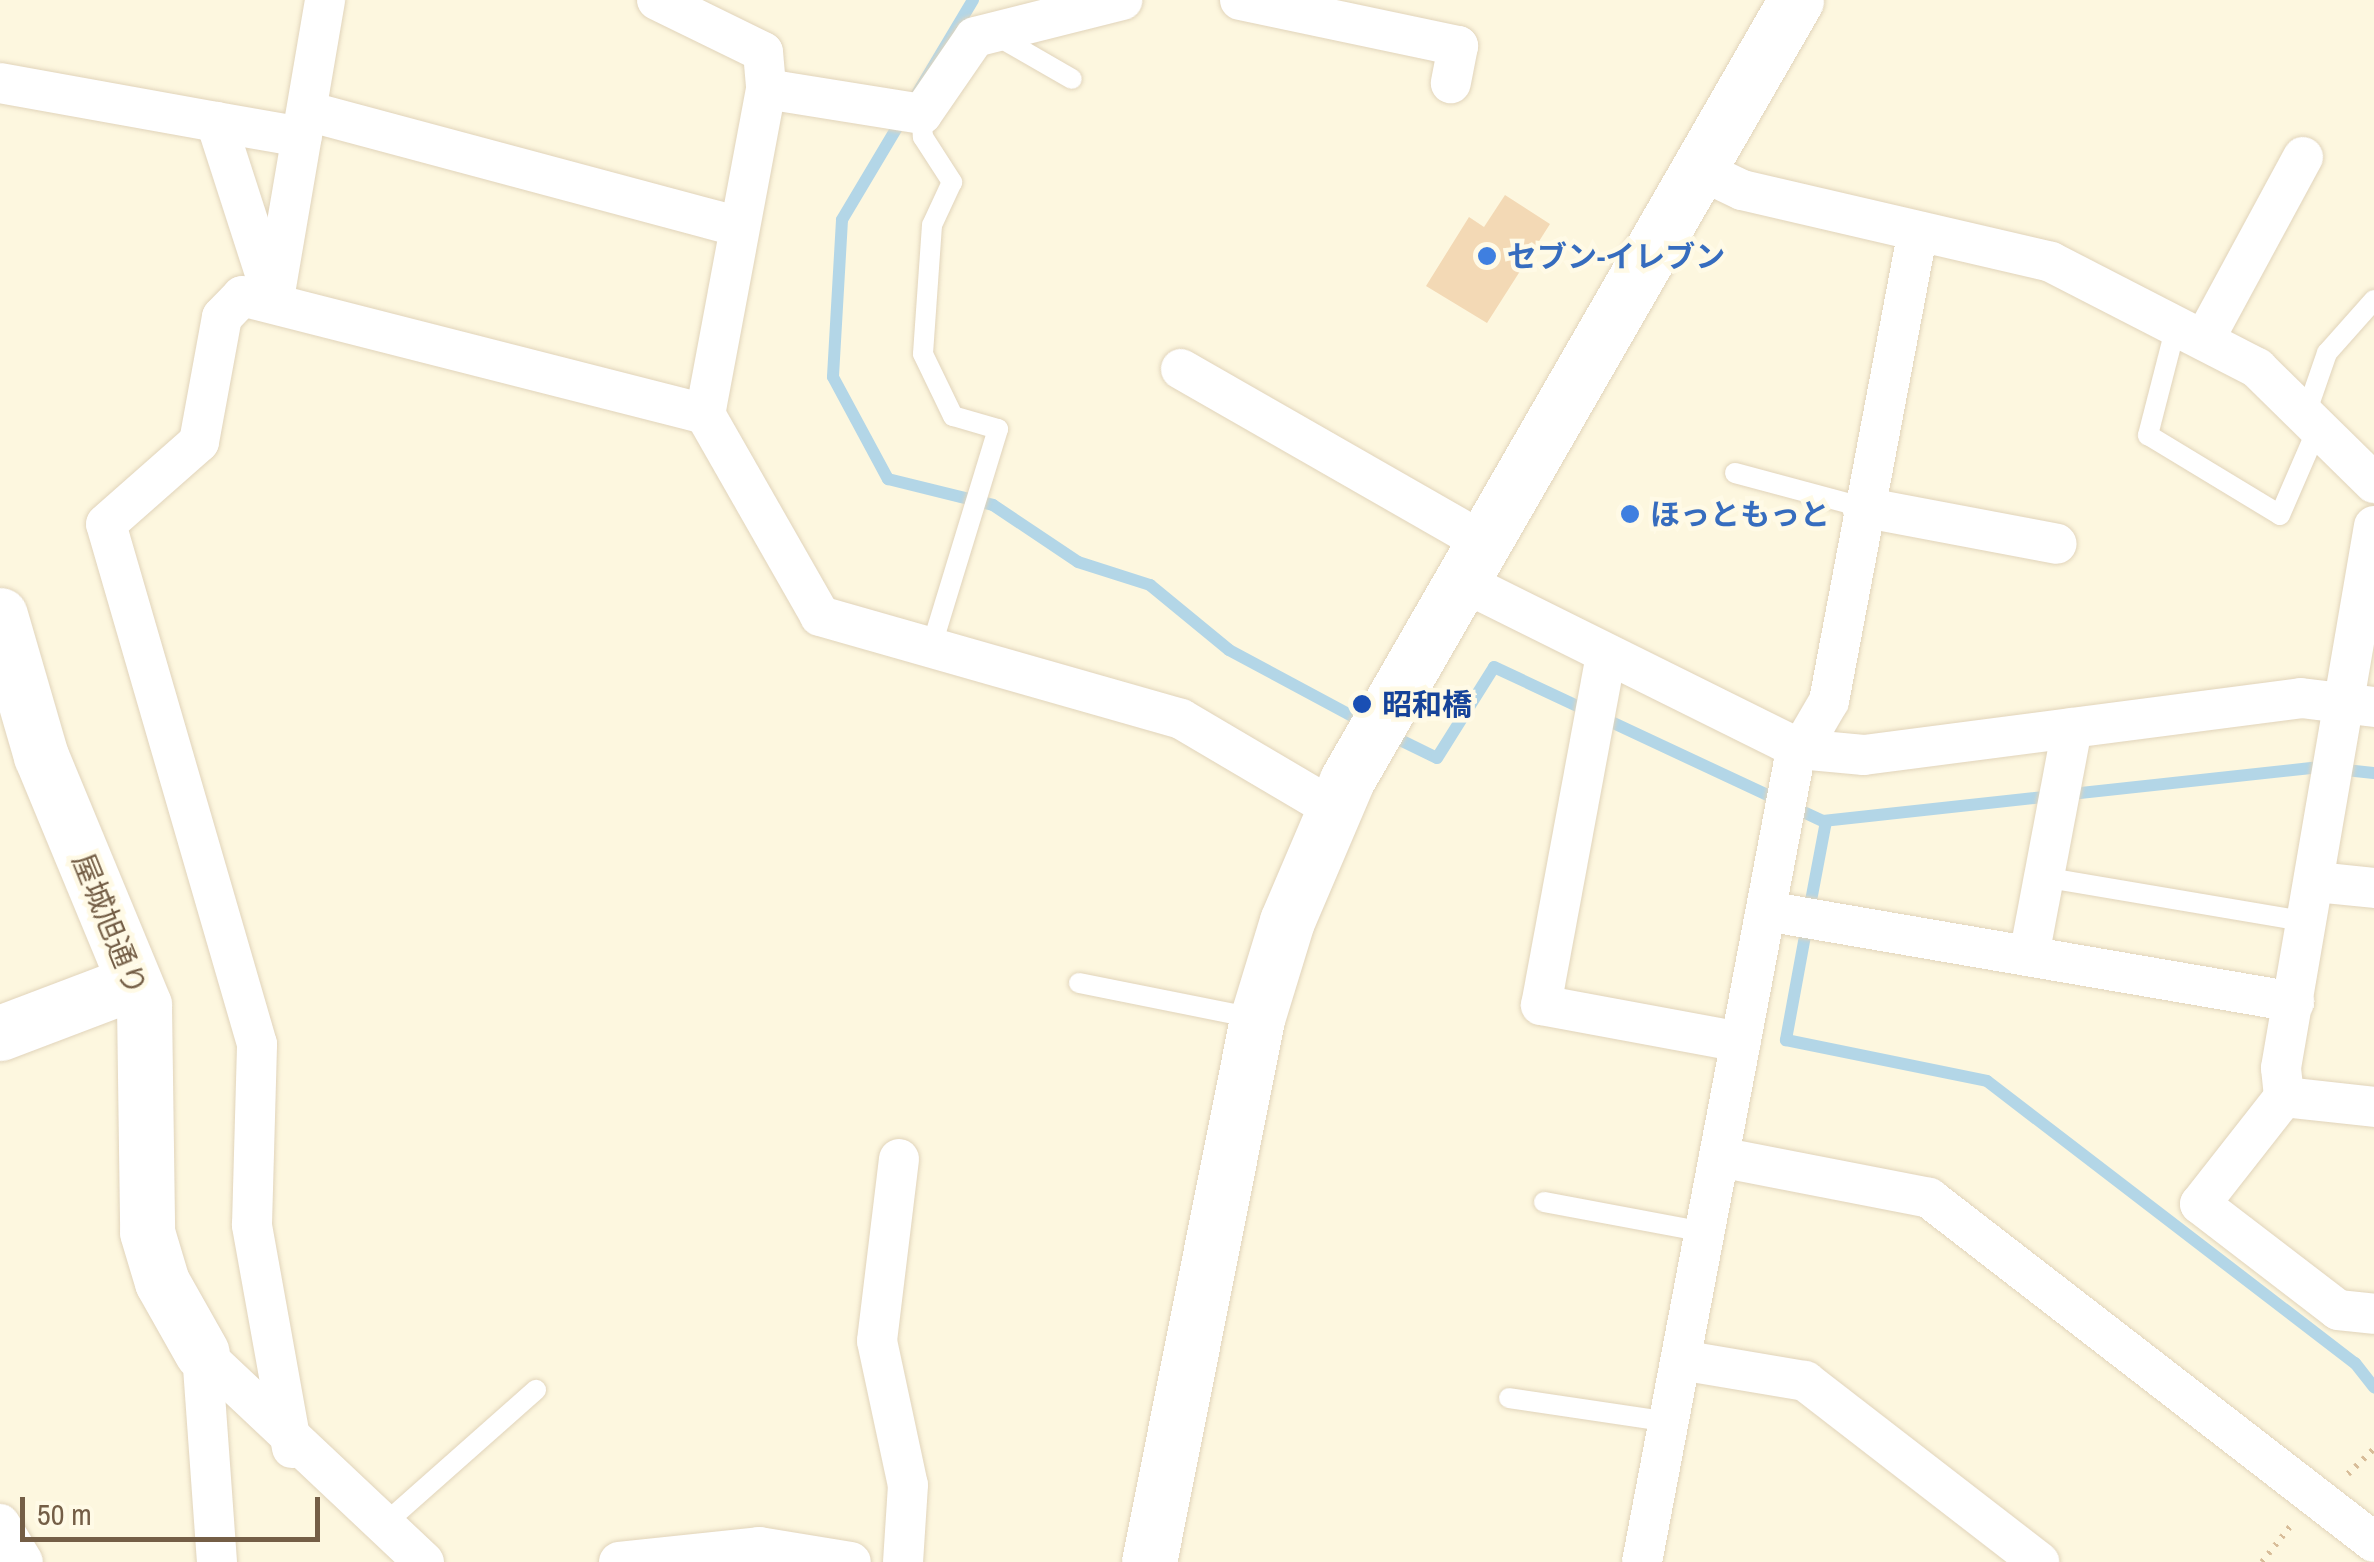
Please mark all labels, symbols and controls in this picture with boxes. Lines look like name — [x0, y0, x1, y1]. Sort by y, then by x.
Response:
place label: セブン-イレブン — [1507, 238, 1725, 274]
marker: セブン-イレブン — [1476, 245, 1498, 267]
place label: ほっともっと — [1650, 496, 1830, 532]
marker: ほっともっと — [1619, 503, 1641, 525]
place label: 昭和橋 — [1382, 686, 1472, 722]
marker: 昭和橋 — [1351, 693, 1373, 715]
street label: 屋城旭通り — [65, 848, 155, 1000]
scale bar — [25, 1477, 325, 1539]
text: 50 m — [37, 1494, 92, 1534]

